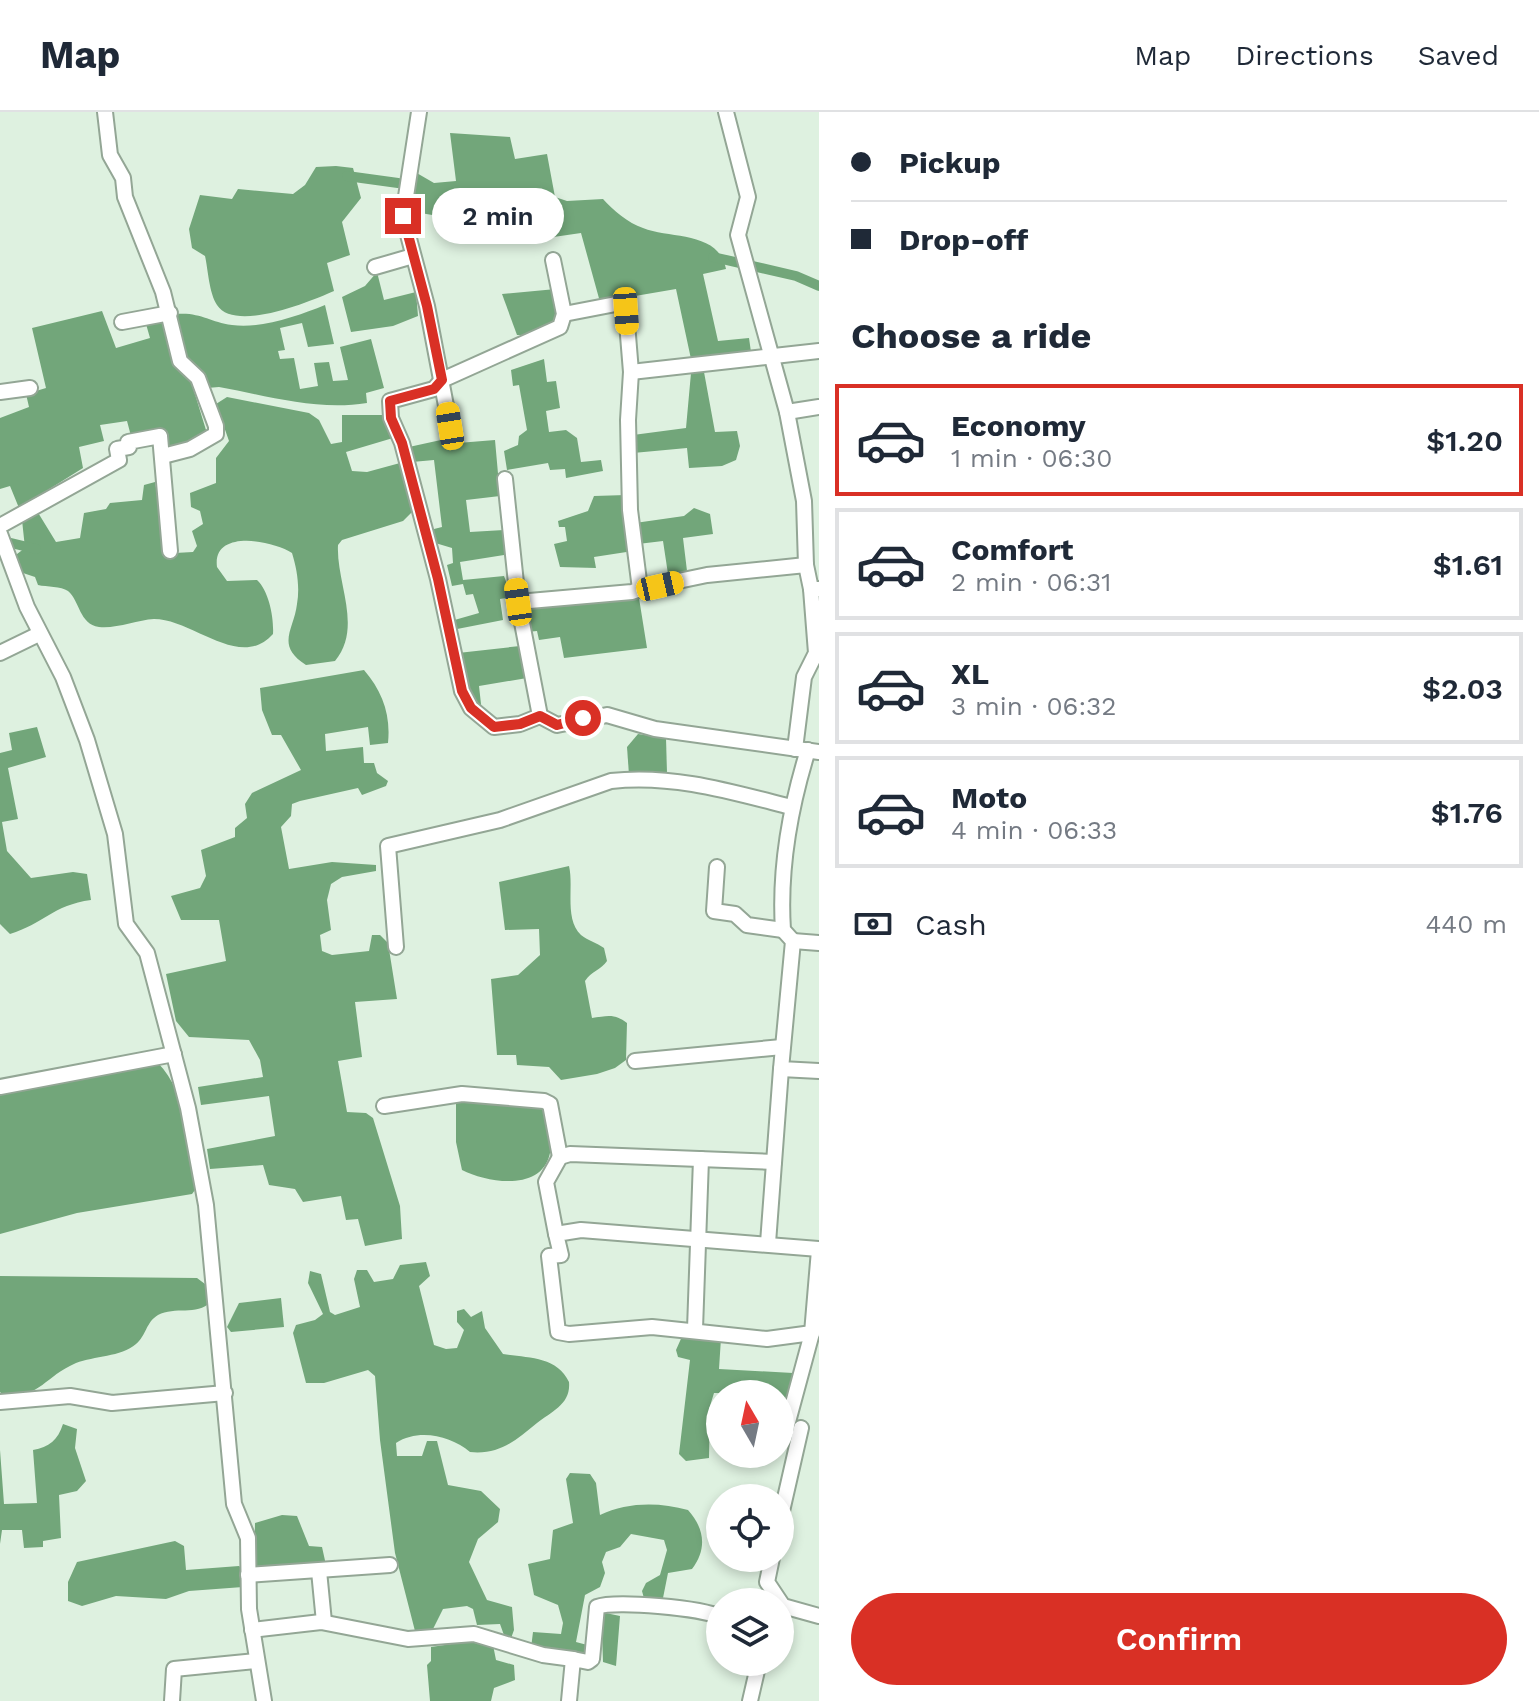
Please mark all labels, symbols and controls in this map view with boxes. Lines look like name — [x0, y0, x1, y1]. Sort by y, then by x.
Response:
text: Map — [40, 33, 120, 77]
text: Map — [1134, 39, 1191, 72]
text: Directions — [1235, 39, 1374, 72]
text: Saved — [1418, 39, 1499, 72]
text: Pickup — [899, 145, 1001, 180]
callout: 2 min — [431, 188, 563, 244]
route end — [385, 198, 421, 234]
text: 2 min — [462, 201, 534, 231]
text: Drop-off — [899, 222, 1028, 257]
car — [612, 286, 640, 336]
text: Choose a ride — [851, 315, 1091, 357]
car — [434, 400, 466, 452]
icon: car — [855, 404, 927, 476]
text: Economy — [951, 408, 1086, 443]
text: $1.20 — [1426, 423, 1503, 458]
text: 1 min · 06:30 — [951, 443, 1112, 473]
icon: car — [855, 528, 927, 600]
text: Comfort — [951, 532, 1073, 567]
text: $1.61 — [1433, 547, 1503, 582]
text: 2 min · 06:31 — [951, 567, 1111, 597]
car — [634, 569, 686, 603]
car — [503, 577, 533, 627]
icon: car — [855, 652, 927, 724]
text: XL — [951, 656, 989, 691]
text: $2.03 — [1422, 671, 1503, 706]
text: 3 min · 06:32 — [951, 691, 1116, 721]
route start — [565, 700, 601, 736]
icon: car — [855, 776, 927, 848]
text: Moto — [951, 780, 1027, 815]
text: $1.76 — [1431, 795, 1503, 830]
text: 4 min · 06:33 — [951, 815, 1117, 845]
icon: cash — [851, 902, 895, 946]
text: Cash — [915, 907, 987, 942]
text: 440 m — [1425, 909, 1507, 939]
north arrow — [706, 1380, 794, 1468]
map controls — [706, 1380, 794, 1676]
button: locate — [706, 1484, 794, 1572]
button: layers — [706, 1588, 794, 1676]
button: Confirm — [851, 1593, 1507, 1685]

